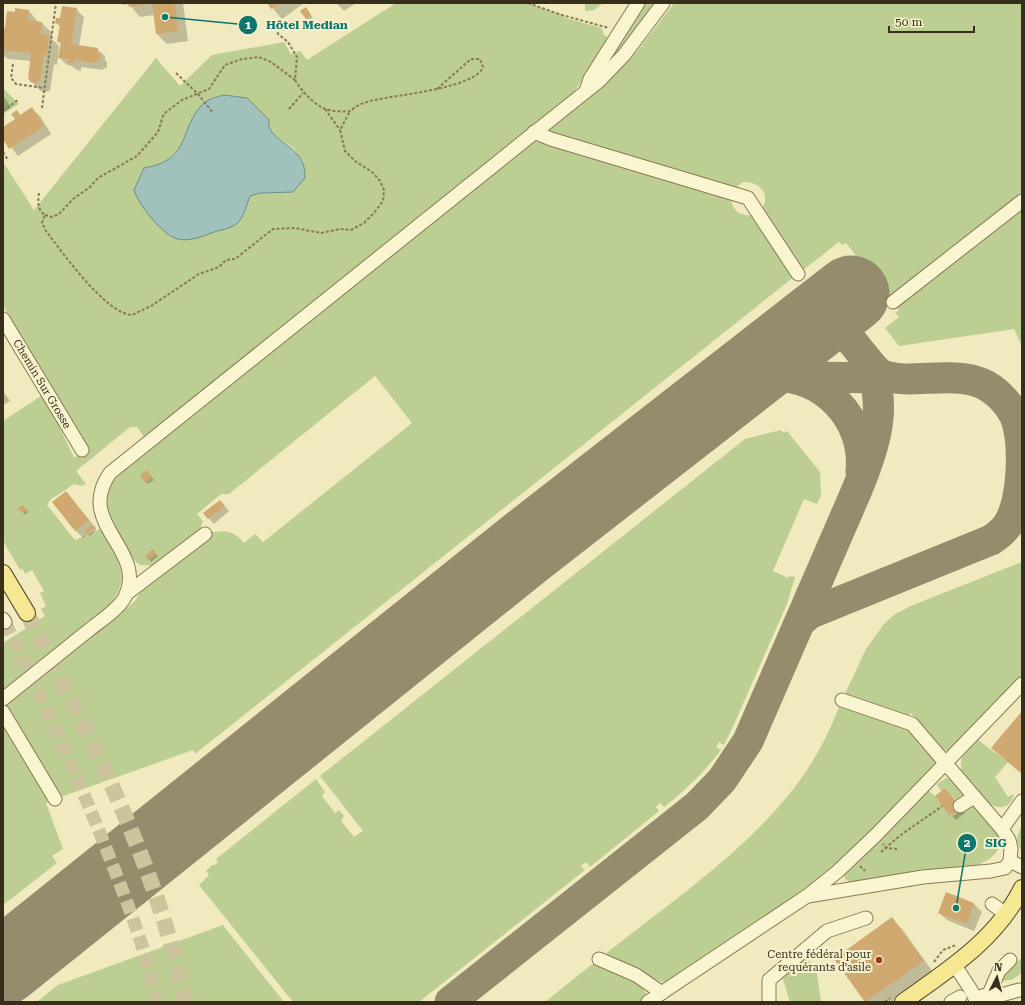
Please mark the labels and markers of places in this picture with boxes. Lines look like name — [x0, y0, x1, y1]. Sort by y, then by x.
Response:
callout: Hôtel Median — [238, 13, 356, 37]
callout: SIG — [957, 831, 1014, 855]
place label: Centre fédéral pour requérants d’asile — [767, 948, 871, 974]
marker: Centre fédéral pour requérants d’asile — [874, 955, 884, 965]

